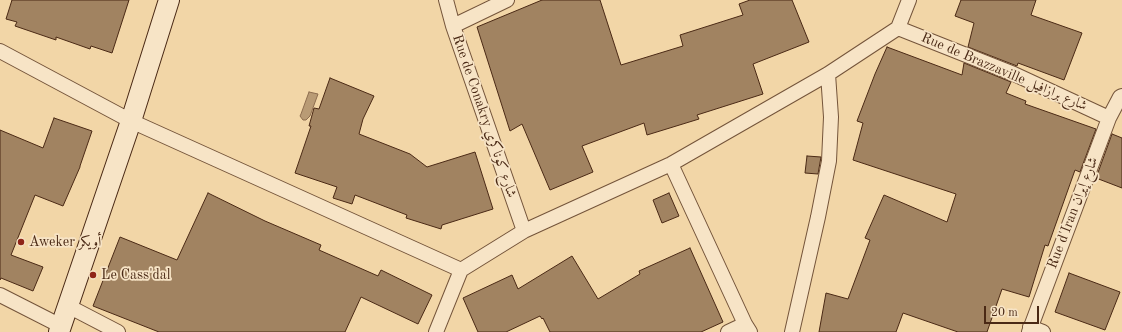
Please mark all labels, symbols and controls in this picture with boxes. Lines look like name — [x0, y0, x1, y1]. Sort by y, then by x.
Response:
street label: Rue de Brazzaville شارع برازافيل — [918, 29, 1090, 115]
street label: Rue de Conakry شارع كوناكري — [448, 32, 520, 200]
street label: Rue d'Iran شارع إيران — [1044, 155, 1102, 271]
place label: Aweker أويكر — [29, 234, 101, 250]
marker: Aweker أويكر — [16, 237, 26, 247]
place label: Le Cass'dal — [101, 267, 171, 283]
marker: Le Cass'dal — [88, 270, 98, 280]
scale bar — [986, 298, 1041, 324]
text: 20 m — [991, 307, 1018, 319]

